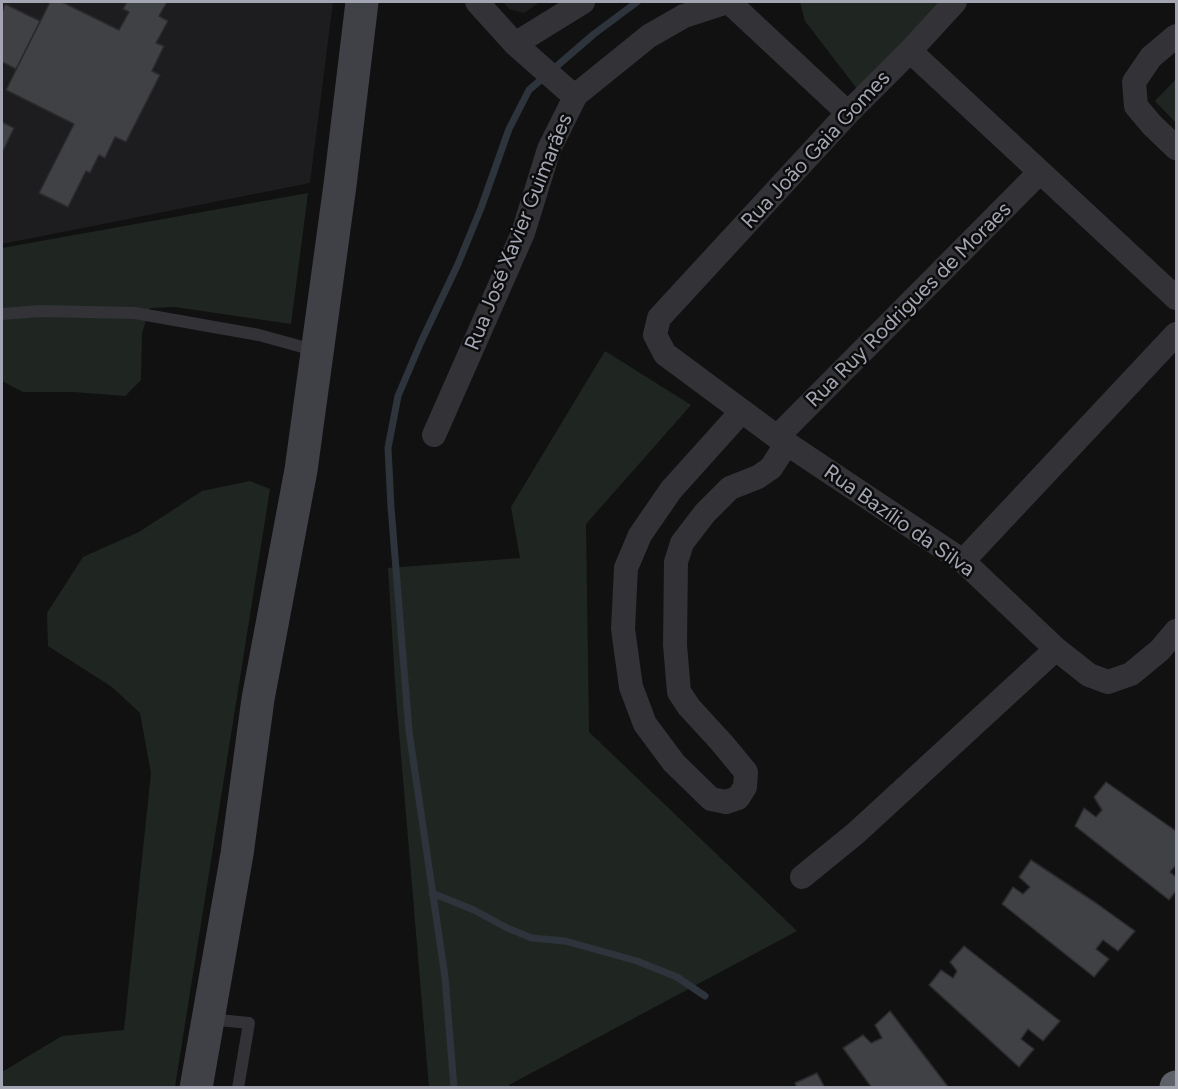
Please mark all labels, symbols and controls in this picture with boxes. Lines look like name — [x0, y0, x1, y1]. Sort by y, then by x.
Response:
street label: Rua João Gaia Gomes — [736, 66, 896, 234]
street label: Rua José Xavier Guimarães — [460, 110, 578, 354]
street label: Rua Ruy Rodrigues de Moraes — [801, 197, 1017, 413]
street label: Rua Bazílio da Silva — [819, 460, 979, 582]

